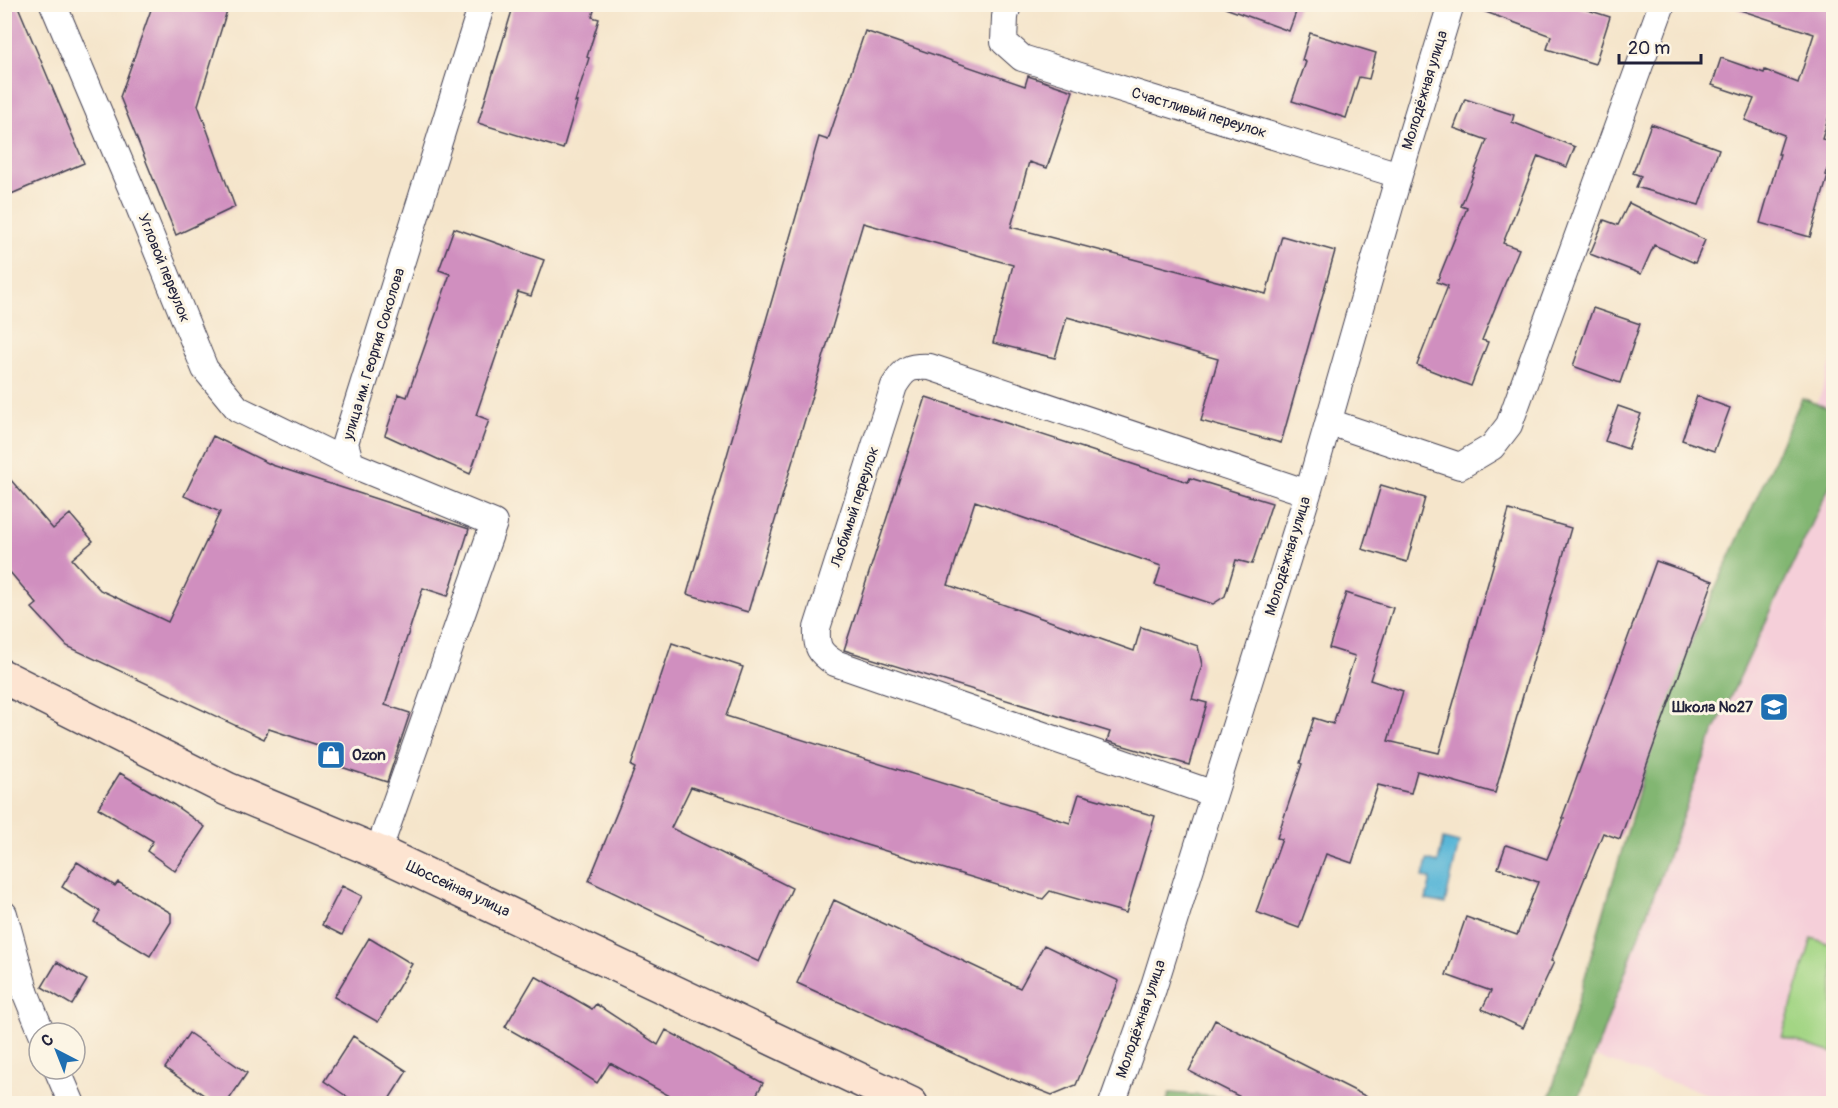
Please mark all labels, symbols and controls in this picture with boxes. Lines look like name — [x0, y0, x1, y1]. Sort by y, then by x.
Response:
scale bar — [1619, 27, 1702, 65]
street label: Молодёжная улица — [1398, 28, 1452, 152]
text: 20 m — [1628, 37, 1670, 60]
street label: Счастливый переулок — [1129, 83, 1269, 143]
street label: Угловой переулок — [134, 211, 195, 325]
street label: улица им. Георгия Соколова — [338, 266, 409, 443]
street label: Любимый переулок — [826, 444, 884, 571]
street label: Молодёжная улица — [1261, 494, 1315, 618]
school or university icon: Школа №27 — [1758, 691, 1790, 723]
place label: Школа №27 — [1671, 698, 1753, 717]
shop icon: Ozon — [315, 739, 347, 771]
place label: Ozon — [352, 746, 386, 765]
street label: Шоссейная улица — [403, 857, 513, 921]
street label: Молодёжная улица — [1112, 957, 1170, 1081]
north arrow — [27, 1021, 87, 1081]
text: С — [37, 1030, 58, 1051]

